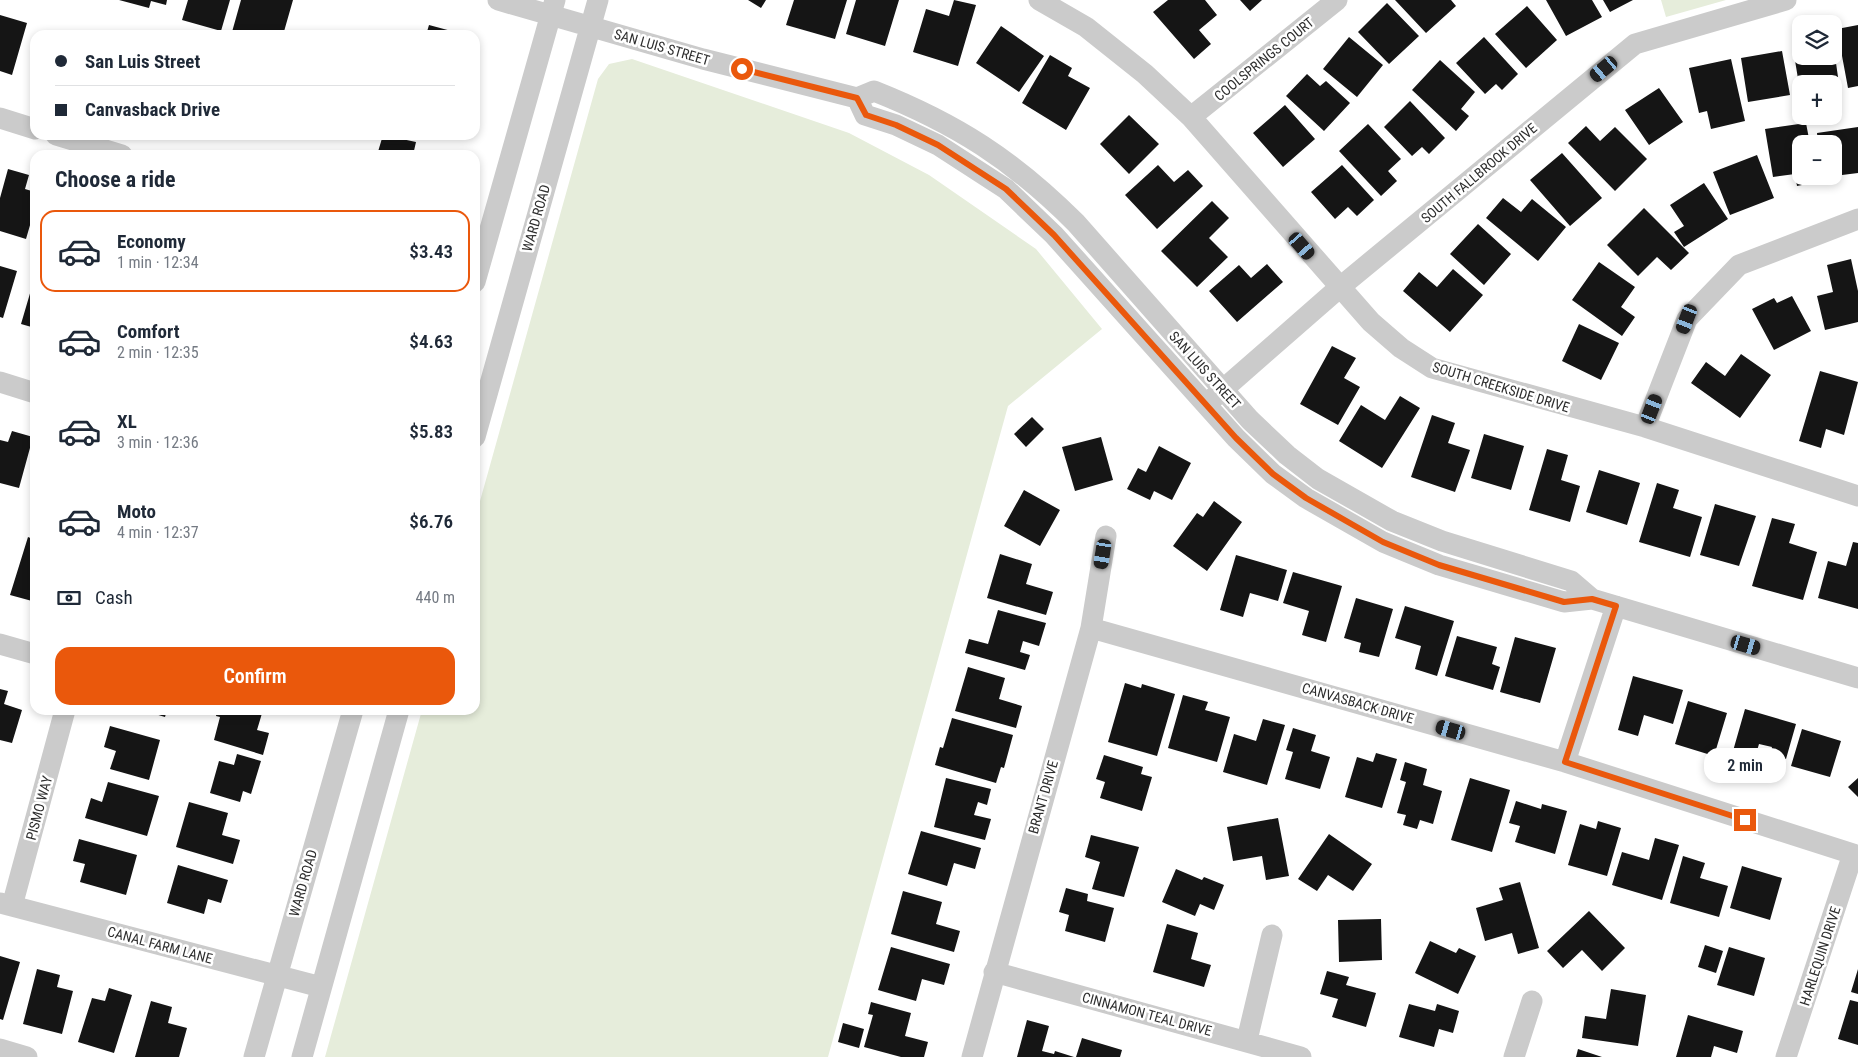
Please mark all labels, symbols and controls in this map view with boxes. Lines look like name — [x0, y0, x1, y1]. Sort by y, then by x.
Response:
street label: COOLSPRINGS COURT — [1211, 14, 1317, 104]
map controls — [1792, 15, 1842, 185]
button: layers — [1792, 15, 1842, 65]
street label: SAN LUIS STREET — [612, 26, 712, 68]
text: San Luis Street — [85, 50, 200, 73]
car — [1587, 54, 1620, 84]
route start — [731, 58, 753, 80]
button: + — [1792, 75, 1842, 125]
text: Canvasback Drive — [85, 98, 220, 121]
street label: SOUTH FALLBROOK DRIVE — [1418, 120, 1540, 226]
button: − — [1792, 135, 1842, 185]
text: Choose a ride — [55, 167, 176, 192]
street label: WARD ROAD — [519, 183, 553, 253]
icon: car — [57, 229, 102, 274]
text: Economy — [117, 230, 186, 253]
car — [1286, 230, 1317, 262]
text: $3.43 — [409, 240, 453, 263]
text: 1 min · 12:34 — [117, 253, 199, 272]
car — [1674, 302, 1699, 336]
icon: car — [57, 319, 102, 364]
text: Comfort — [117, 320, 180, 343]
street label: SAN LUIS STREET — [1166, 328, 1244, 412]
text: $4.63 — [409, 330, 453, 353]
text: 2 min · 12:35 — [117, 343, 199, 362]
street label: SOUTH CREEKSIDE DRIVE — [1431, 359, 1571, 415]
car — [1639, 392, 1664, 426]
icon: car — [57, 409, 102, 454]
text: XL — [117, 410, 137, 433]
text: $5.83 — [409, 420, 453, 443]
text: 3 min · 12:36 — [117, 433, 199, 452]
icon: car — [57, 499, 102, 544]
text: Moto — [117, 500, 156, 523]
text: $6.76 — [409, 510, 453, 533]
text: 4 min · 12:37 — [117, 523, 199, 542]
car — [1093, 538, 1112, 570]
icon: cash — [55, 584, 83, 612]
text: Cash — [95, 586, 133, 609]
text: 440 m — [416, 588, 455, 607]
car — [1729, 634, 1762, 656]
button: Confirm — [55, 647, 455, 705]
street label: CANVASBACK DRIVE — [1300, 679, 1416, 727]
car — [1434, 719, 1467, 741]
callout: 2 min — [1704, 748, 1786, 782]
text: 2 min — [1727, 756, 1763, 775]
street label: BRANT DRIVE — [1025, 758, 1061, 836]
street label: PISMO WAY — [23, 773, 55, 842]
route end — [1734, 809, 1756, 831]
street label: WARD ROAD — [286, 848, 320, 918]
street label: HARLEQUIN DRIVE — [1796, 904, 1844, 1008]
street label: CANAL FARM LANE — [106, 923, 214, 967]
street label: CINNAMON TEAL DRIVE — [1080, 989, 1214, 1039]

